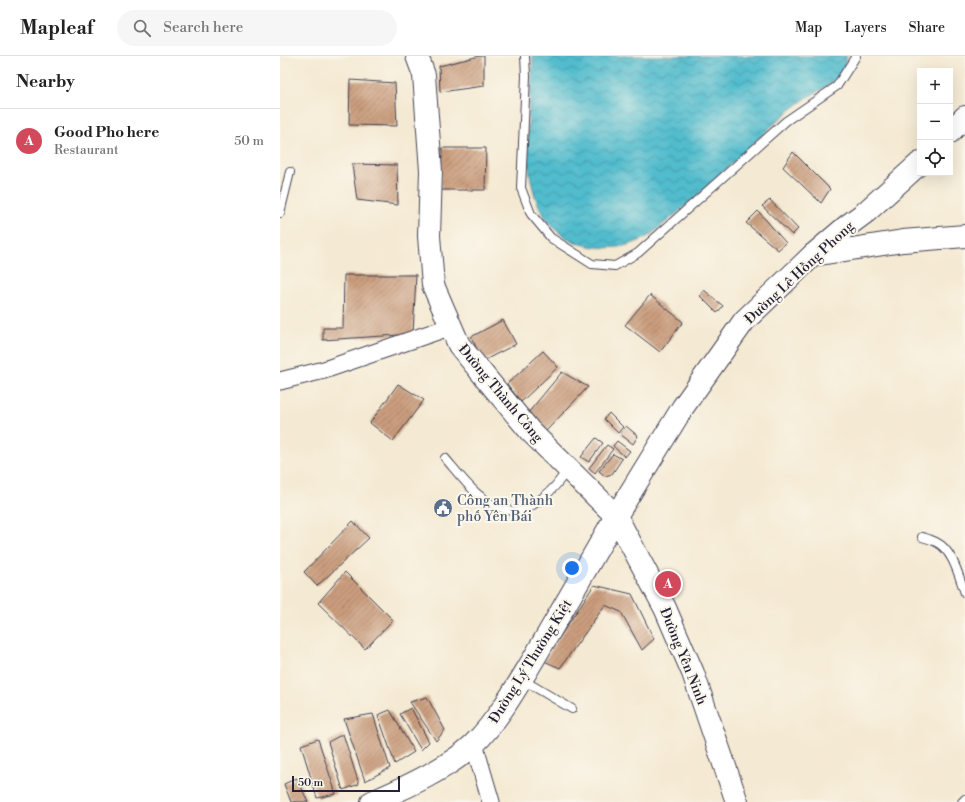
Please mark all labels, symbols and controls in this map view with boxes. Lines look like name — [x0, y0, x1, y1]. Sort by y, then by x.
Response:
search box — [117, 10, 397, 46]
text: Mapleaf — [20, 16, 93, 40]
icon: search — [131, 17, 153, 39]
text: Search here — [163, 18, 243, 37]
text: Map — [795, 19, 822, 37]
text: Layers — [844, 19, 887, 37]
text: Share — [909, 19, 945, 37]
map controls — [917, 68, 953, 176]
button: + — [917, 68, 953, 104]
text: Nearby — [16, 71, 75, 93]
button: − — [917, 104, 953, 140]
text: Good Pho here — [54, 123, 159, 142]
text: A — [24, 133, 34, 149]
text: 50 m — [234, 133, 264, 149]
button: locate — [917, 140, 953, 176]
text: Restaurant — [54, 142, 119, 158]
street label: Đường Lê Hồng Phong — [741, 217, 859, 328]
street label: Đường Thành Công — [454, 341, 547, 447]
place label: Công an Thành phố Yên Bái — [457, 492, 554, 526]
public building icon: Công an Thành phố Yên Bái — [432, 497, 454, 519]
your location — [562, 558, 582, 578]
pin: A — [655, 569, 681, 599]
street label: Đường Lý Thường Kiệt — [485, 596, 576, 727]
street label: Đường Yên Ninh — [655, 605, 711, 708]
scale bar — [292, 774, 400, 793]
text: 50 m — [298, 776, 323, 790]

